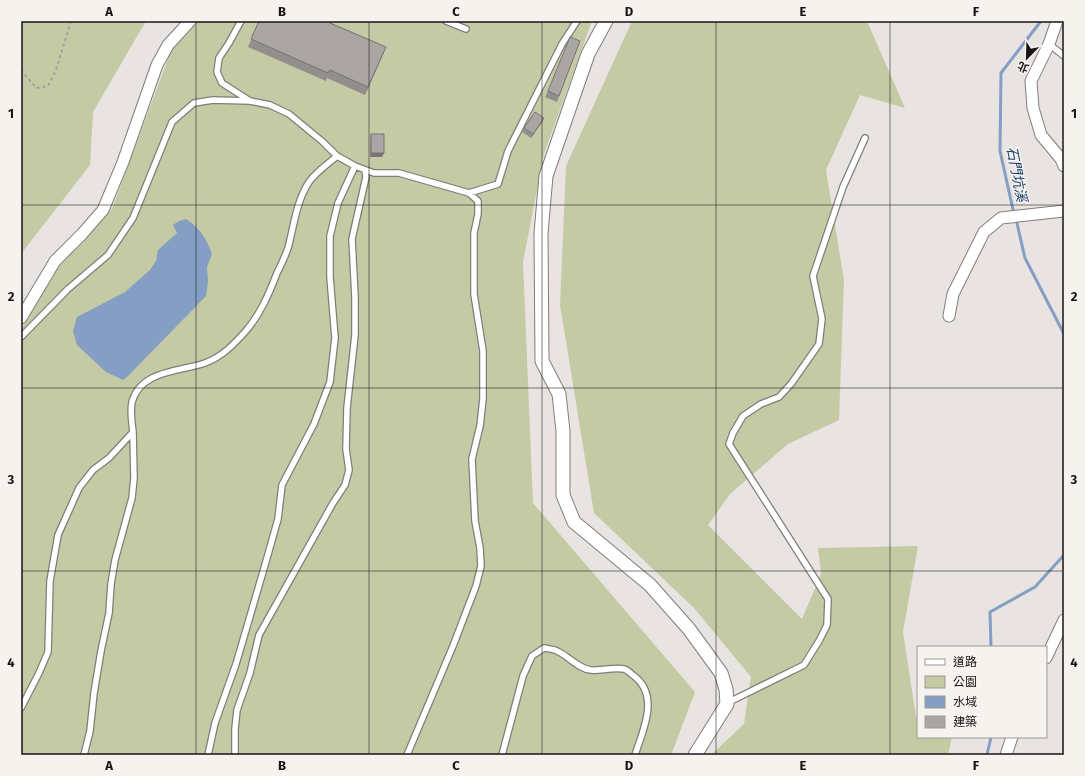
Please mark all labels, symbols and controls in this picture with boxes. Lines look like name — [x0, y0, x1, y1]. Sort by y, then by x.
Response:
text: A — [104, 4, 113, 19]
text: B — [278, 4, 286, 19]
text: C — [452, 4, 460, 19]
text: D — [625, 4, 634, 19]
text: E — [800, 4, 807, 19]
text: F — [973, 4, 980, 19]
north arrow — [1007, 38, 1047, 78]
text: 北 — [1016, 59, 1031, 75]
text: 1 — [8, 106, 14, 121]
text: 1 — [1071, 106, 1077, 121]
water label: 石門坑溪 — [1003, 145, 1031, 205]
text: 2 — [8, 289, 15, 304]
text: 2 — [1071, 289, 1078, 304]
text: 3 — [7, 472, 15, 487]
text: 3 — [1070, 472, 1078, 487]
legend — [917, 646, 1047, 738]
text: 4 — [7, 655, 15, 670]
text: 道路 — [953, 655, 977, 669]
text: 4 — [1070, 655, 1078, 670]
text: 公園 — [953, 675, 977, 689]
text: 水域 — [953, 695, 977, 709]
text: 建築 — [953, 715, 977, 729]
text: A — [104, 758, 113, 773]
text: B — [278, 758, 286, 773]
text: C — [452, 758, 460, 773]
text: D — [625, 758, 634, 773]
text: E — [800, 758, 807, 773]
text: F — [973, 758, 980, 773]

